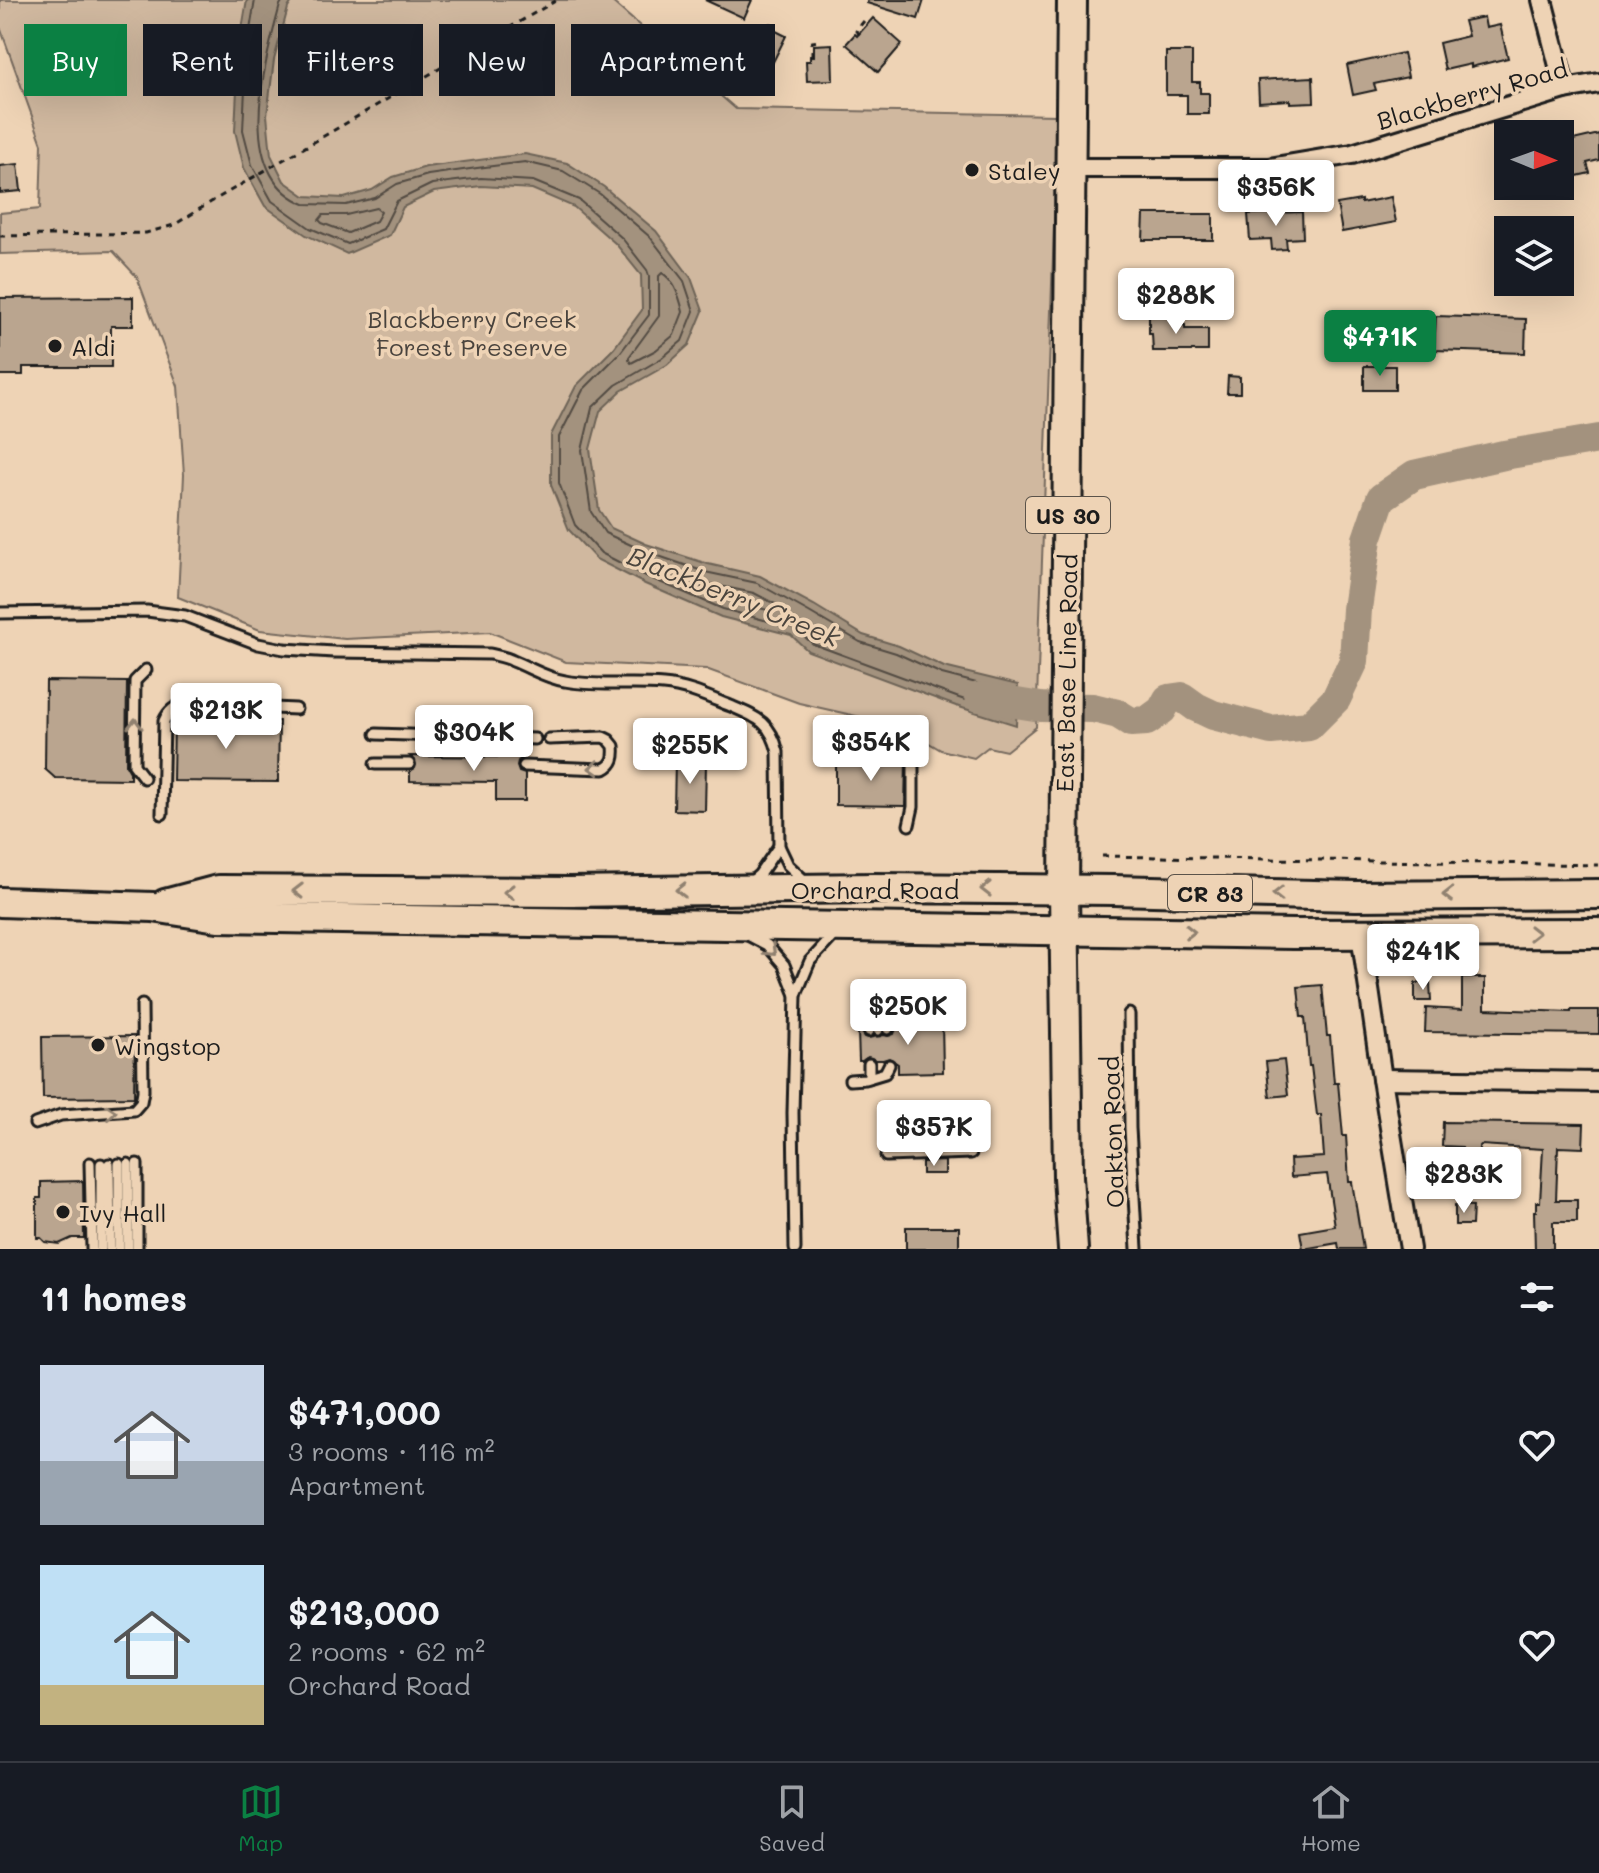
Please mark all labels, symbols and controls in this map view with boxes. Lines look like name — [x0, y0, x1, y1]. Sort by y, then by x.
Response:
chip: Buy — [24, 24, 127, 96]
chip: Rent — [143, 24, 262, 96]
chip: Filters — [278, 24, 423, 96]
chip: New — [439, 24, 555, 96]
chip: Apartment — [571, 24, 775, 96]
street label: Blackberry Road — [1373, 52, 1571, 136]
north arrow — [1494, 120, 1574, 200]
map controls — [1494, 120, 1574, 296]
place label: Staley — [988, 155, 1060, 186]
pin: $356K — [1220, 160, 1332, 228]
marker: Staley — [963, 161, 981, 179]
text: $356K — [1236, 169, 1316, 203]
button: layers — [1494, 216, 1574, 296]
pin: $288K — [1120, 268, 1232, 336]
text: $288K — [1136, 277, 1216, 311]
park label: Blackberry Creek Forest Preserve — [368, 303, 576, 362]
pin: $471K — [1324, 310, 1436, 378]
text: $471K — [1342, 319, 1418, 353]
place label: Aldi — [71, 331, 116, 362]
marker: Aldi — [46, 337, 64, 355]
road number: US 30 — [1026, 497, 1110, 533]
water label: Blackberry Creek — [623, 538, 846, 655]
street label: East Base Line Road — [1048, 554, 1084, 792]
pin: $213K — [170, 683, 282, 751]
text: $213K — [189, 692, 263, 726]
pin: $304K — [418, 705, 530, 773]
text: $304K — [433, 714, 515, 748]
pin: $354K — [815, 715, 927, 783]
one-way arrow — [126, 717, 144, 730]
pin: $255K — [634, 718, 746, 786]
text: $354K — [831, 724, 911, 758]
text: $255K — [651, 727, 729, 761]
one-way arrow — [587, 759, 600, 776]
street label: Orchard Road — [791, 874, 959, 905]
road number: CR 83 — [1168, 875, 1252, 911]
one-way arrow — [979, 880, 992, 898]
one-way arrow — [674, 881, 687, 899]
one-way arrow — [291, 882, 304, 900]
one-way arrow — [502, 883, 515, 901]
one-way arrow — [1271, 886, 1284, 903]
one-way arrow — [1441, 886, 1454, 904]
one-way arrow — [1184, 924, 1197, 941]
pin: $241K — [1367, 924, 1479, 992]
one-way arrow — [1528, 924, 1541, 942]
text: $241K — [1385, 933, 1461, 967]
one-way arrow — [762, 942, 776, 957]
pin: $250K — [852, 979, 964, 1047]
text: $250K — [868, 988, 948, 1022]
place label: Wingstop — [114, 1030, 221, 1061]
marker: Wingstop — [89, 1036, 107, 1054]
street label: Oakton Road — [1094, 1055, 1130, 1209]
pin: $357K — [878, 1100, 990, 1168]
one-way arrow — [105, 1104, 118, 1121]
text: $357K — [895, 1109, 973, 1143]
pin: $283K — [1408, 1147, 1520, 1215]
text: $283K — [1424, 1156, 1504, 1190]
place label: Ivy Hall — [79, 1197, 167, 1228]
marker: Ivy Hall — [54, 1203, 72, 1221]
text: 11 homes — [40, 1275, 187, 1320]
icon: filters — [1515, 1275, 1559, 1319]
text: $471,000 — [288, 1389, 441, 1434]
icon: home — [104, 1397, 200, 1493]
icon: heart — [1515, 1423, 1559, 1467]
text: 3 rooms · 116 m² — [288, 1434, 495, 1468]
text: Apartment — [288, 1468, 425, 1502]
text: $213,000 — [288, 1589, 440, 1634]
icon: home — [104, 1597, 200, 1693]
icon: heart — [1515, 1623, 1559, 1667]
text: 2 rooms · 62 m² — [288, 1634, 485, 1668]
text: Orchard Road — [288, 1668, 470, 1702]
tab: Map — [238, 1780, 283, 1857]
tab: Saved — [759, 1780, 825, 1857]
tab: Home — [1301, 1780, 1361, 1857]

